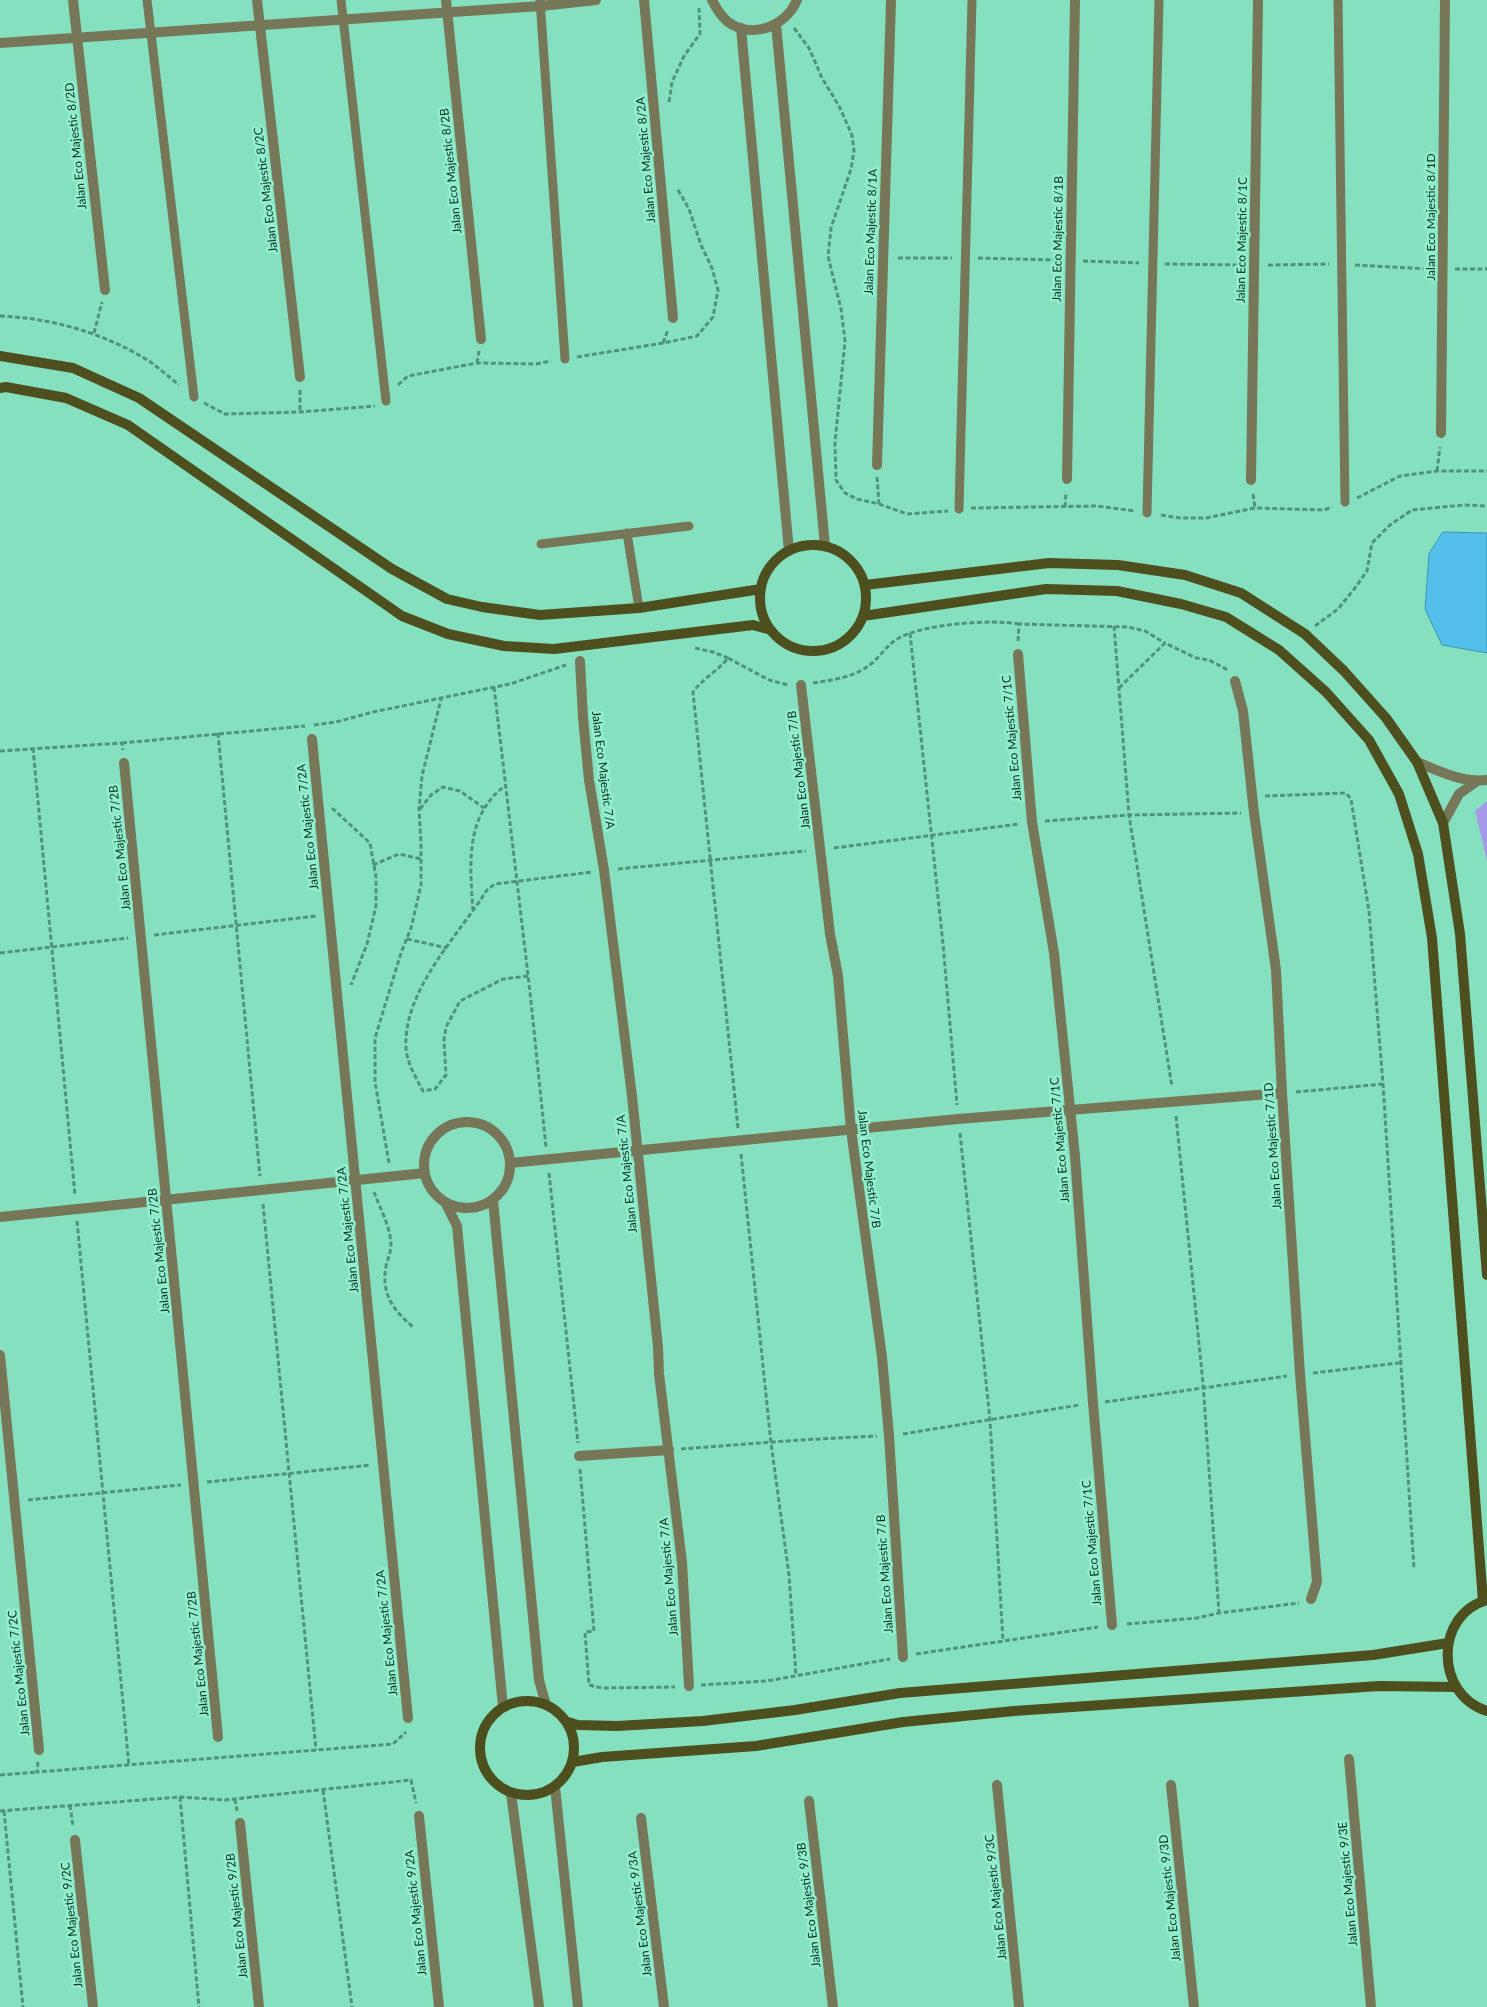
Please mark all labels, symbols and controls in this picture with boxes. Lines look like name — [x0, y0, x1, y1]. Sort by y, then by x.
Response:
street label: Jalan Eco Majestic 8/2D — [62, 82, 90, 210]
street label: Jalan Eco Majestic 8/2A — [633, 96, 659, 224]
street label: Jalan Eco Majestic 8/2B — [437, 108, 465, 234]
street label: Jalan Eco Majestic 8/2C — [251, 126, 281, 254]
street label: Jalan Eco Majestic 8/1D — [1424, 153, 1438, 281]
street label: Jalan Eco Majestic 8/1A — [862, 169, 880, 295]
street label: Jalan Eco Majestic 8/1B — [1050, 176, 1066, 302]
street label: Jalan Eco Majestic 8/1C — [1234, 177, 1250, 303]
street label: Jalan Eco Majestic 7/1C — [999, 674, 1025, 802]
street label: Jalan Eco Majestic 7/A — [589, 710, 617, 830]
street label: Jalan Eco Majestic 7/B — [785, 710, 813, 830]
street label: Jalan Eco Majestic 7/2A — [294, 763, 322, 891]
street label: Jalan Eco Majestic 7/2B — [106, 785, 134, 911]
street label: Jalan Eco Majestic 7/1C — [1047, 1076, 1073, 1204]
street label: Jalan Eco Majestic 7/1D — [1261, 1082, 1285, 1210]
street label: Jalan Eco Majestic 7/B — [855, 1109, 883, 1229]
street label: Jalan Eco Majestic 7/A — [614, 1114, 640, 1234]
street label: Jalan Eco Majestic 7/2A — [334, 1166, 362, 1294]
street label: Jalan Eco Majestic 7/2B — [145, 1188, 173, 1314]
street label: Jalan Eco Majestic 7/1C — [1079, 1479, 1105, 1607]
street label: Jalan Eco Majestic 7/B — [874, 1514, 896, 1634]
street label: Jalan Eco Majestic 7/A — [657, 1517, 681, 1637]
street label: Jalan Eco Majestic 7/2A — [373, 1569, 401, 1697]
street label: Jalan Eco Majestic 7/2B — [184, 1591, 212, 1717]
street label: Jalan Eco Majestic 7/2C — [5, 1609, 33, 1737]
street label: Jalan Eco Majestic 9/3E — [1335, 1821, 1361, 1947]
street label: Jalan Eco Majestic 9/3C — [982, 1833, 1010, 1961]
street label: Jalan Eco Majestic 9/3D — [1156, 1834, 1184, 1962]
street label: Jalan Eco Majestic 9/3B — [794, 1842, 824, 1968]
street label: Jalan Eco Majestic 9/2A — [402, 1849, 430, 1977]
street label: Jalan Eco Majestic 9/3A — [625, 1850, 655, 1978]
street label: Jalan Eco Majestic 9/2B — [223, 1853, 251, 1979]
street label: Jalan Eco Majestic 9/2C — [58, 1861, 86, 1989]

